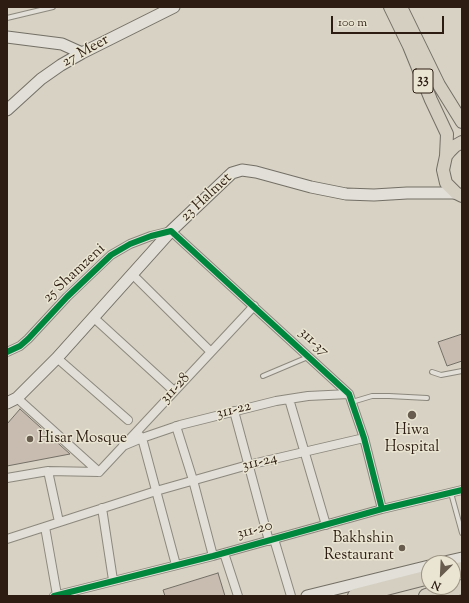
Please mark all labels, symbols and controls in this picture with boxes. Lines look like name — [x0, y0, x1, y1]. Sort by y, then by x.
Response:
scale bar — [333, 8, 446, 34]
text: 100 m — [338, 14, 367, 32]
street label: 27 Meer — [59, 32, 113, 72]
road number: 33 — [413, 69, 433, 93]
street label: 23 Halmet — [178, 170, 236, 226]
street label: 25 Shamzeni — [40, 241, 110, 307]
street label: 311-37 — [294, 325, 332, 361]
street label: 311-28 — [157, 370, 195, 408]
street label: 311-22 — [215, 398, 253, 424]
marker: Hiwa Hospital — [406, 409, 418, 421]
place label: Hiwa Hospital — [385, 422, 439, 457]
place label: Hisar Mosque — [38, 430, 127, 448]
marker: Hisar Mosque — [25, 434, 35, 444]
street label: 311-24 — [241, 450, 279, 476]
street label: 311-20 — [235, 518, 275, 544]
place label: Bakhshin Restaurant — [324, 530, 394, 565]
marker: Bakhshin Restaurant — [397, 543, 407, 553]
north arrow — [421, 555, 461, 595]
text: N — [429, 576, 444, 594]

